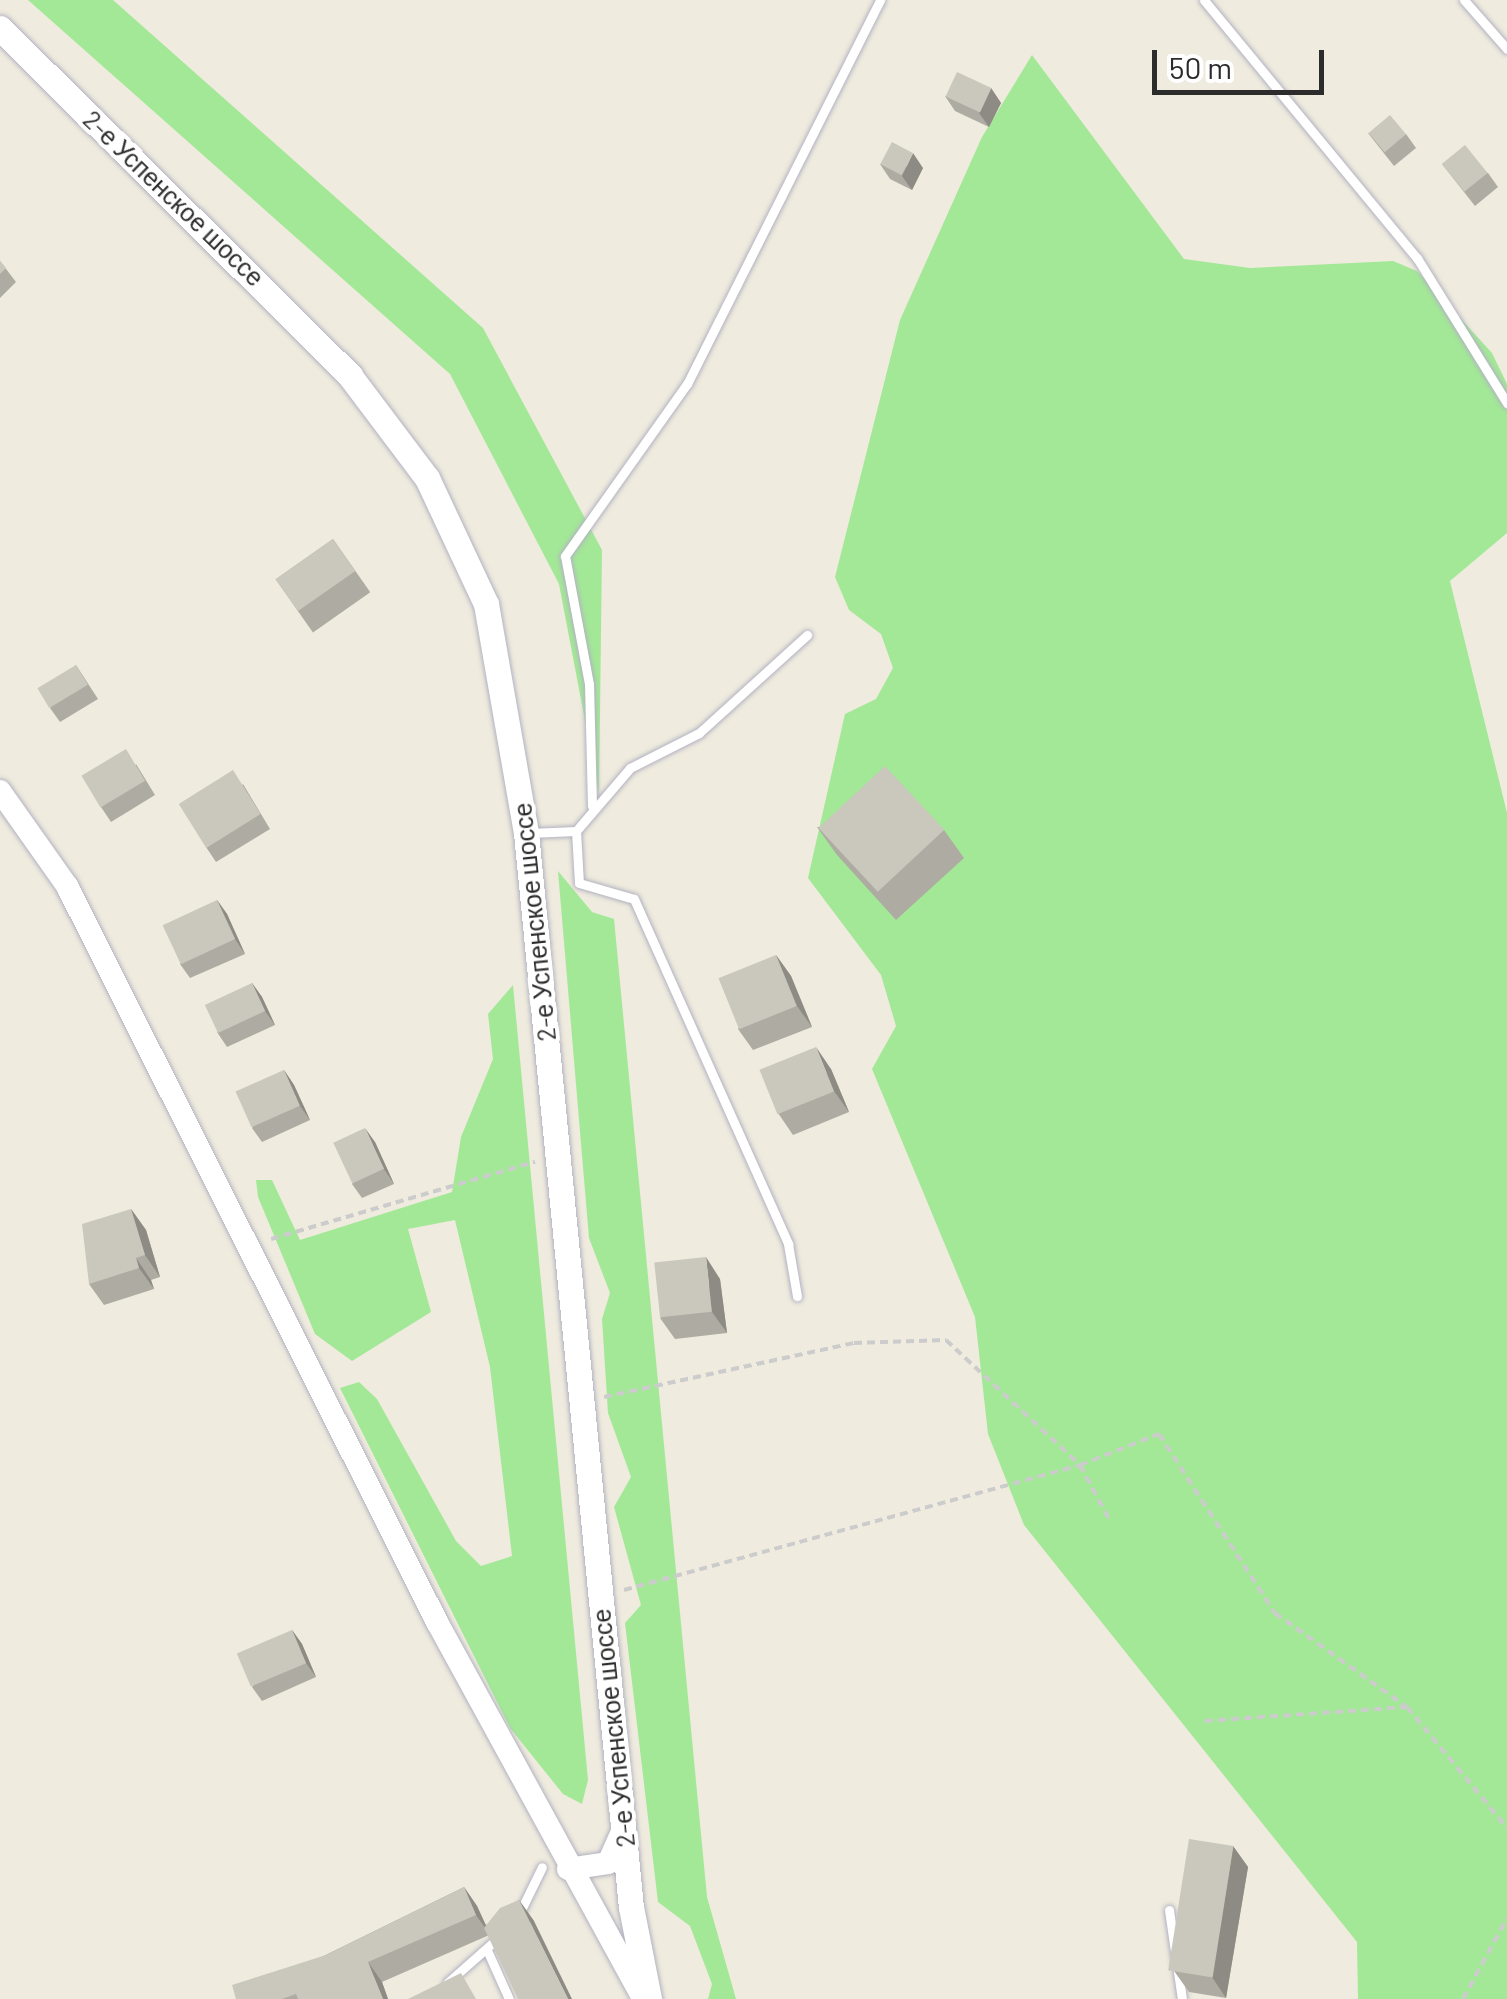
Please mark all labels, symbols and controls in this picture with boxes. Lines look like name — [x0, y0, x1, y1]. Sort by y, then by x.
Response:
scale bar — [1157, 30, 1330, 92]
text: 50 m — [1169, 49, 1232, 85]
street label: 2-е Успенское шоссе — [77, 104, 271, 292]
street label: 2-е Успенское шоссе — [507, 801, 561, 1043]
street label: 2-е Успенское шоссе — [586, 1607, 640, 1849]

